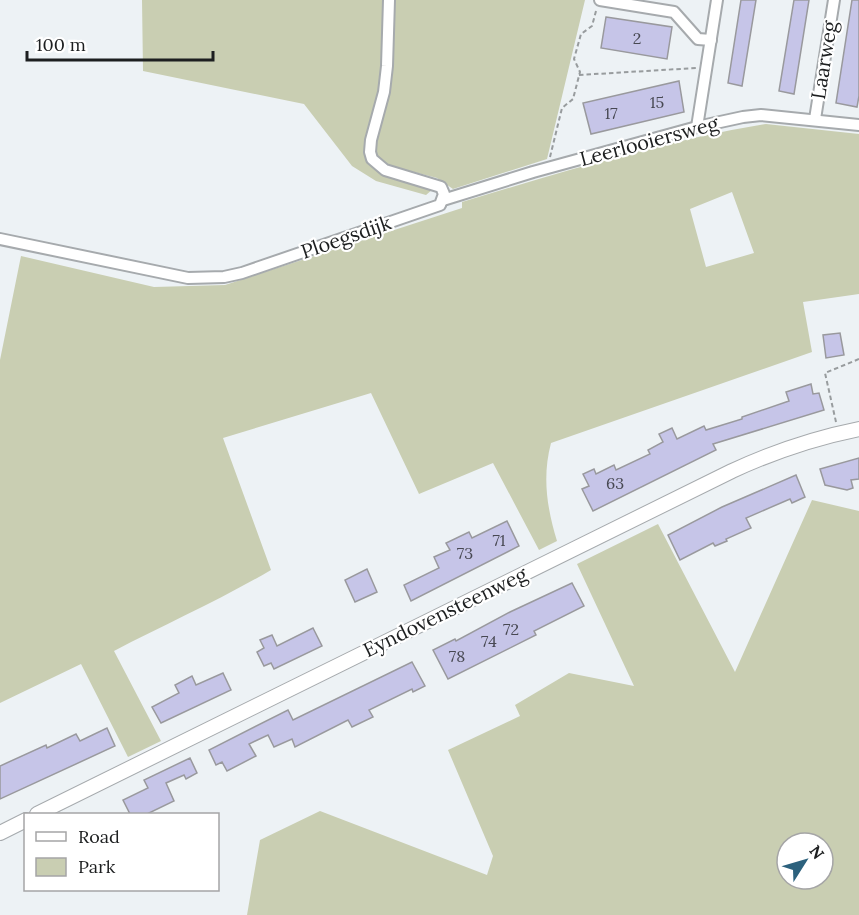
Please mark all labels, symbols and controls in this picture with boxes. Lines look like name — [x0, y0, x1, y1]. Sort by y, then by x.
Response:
street label: Laarweg — [805, 18, 842, 101]
scale bar — [27, 24, 213, 62]
house number: 2 — [633, 28, 641, 48]
text: 100 m — [36, 33, 86, 56]
house number: 15 — [650, 92, 664, 112]
house number: 17 — [604, 103, 618, 123]
street label: Leerlooiersweg — [577, 110, 722, 171]
street label: Ploegsdijk — [297, 209, 395, 264]
house number: 63 — [606, 473, 624, 493]
house number: 71 — [492, 530, 506, 550]
house number: 73 — [457, 543, 473, 563]
street label: Eyndovensteenweg — [359, 561, 532, 662]
house number: 72 — [503, 619, 519, 639]
house number: 74 — [481, 631, 497, 651]
house number: 78 — [449, 646, 465, 666]
legend — [24, 813, 219, 891]
text: Road — [78, 825, 120, 848]
north arrow — [775, 831, 835, 891]
text: N — [805, 841, 829, 863]
text: Park — [78, 855, 116, 878]

